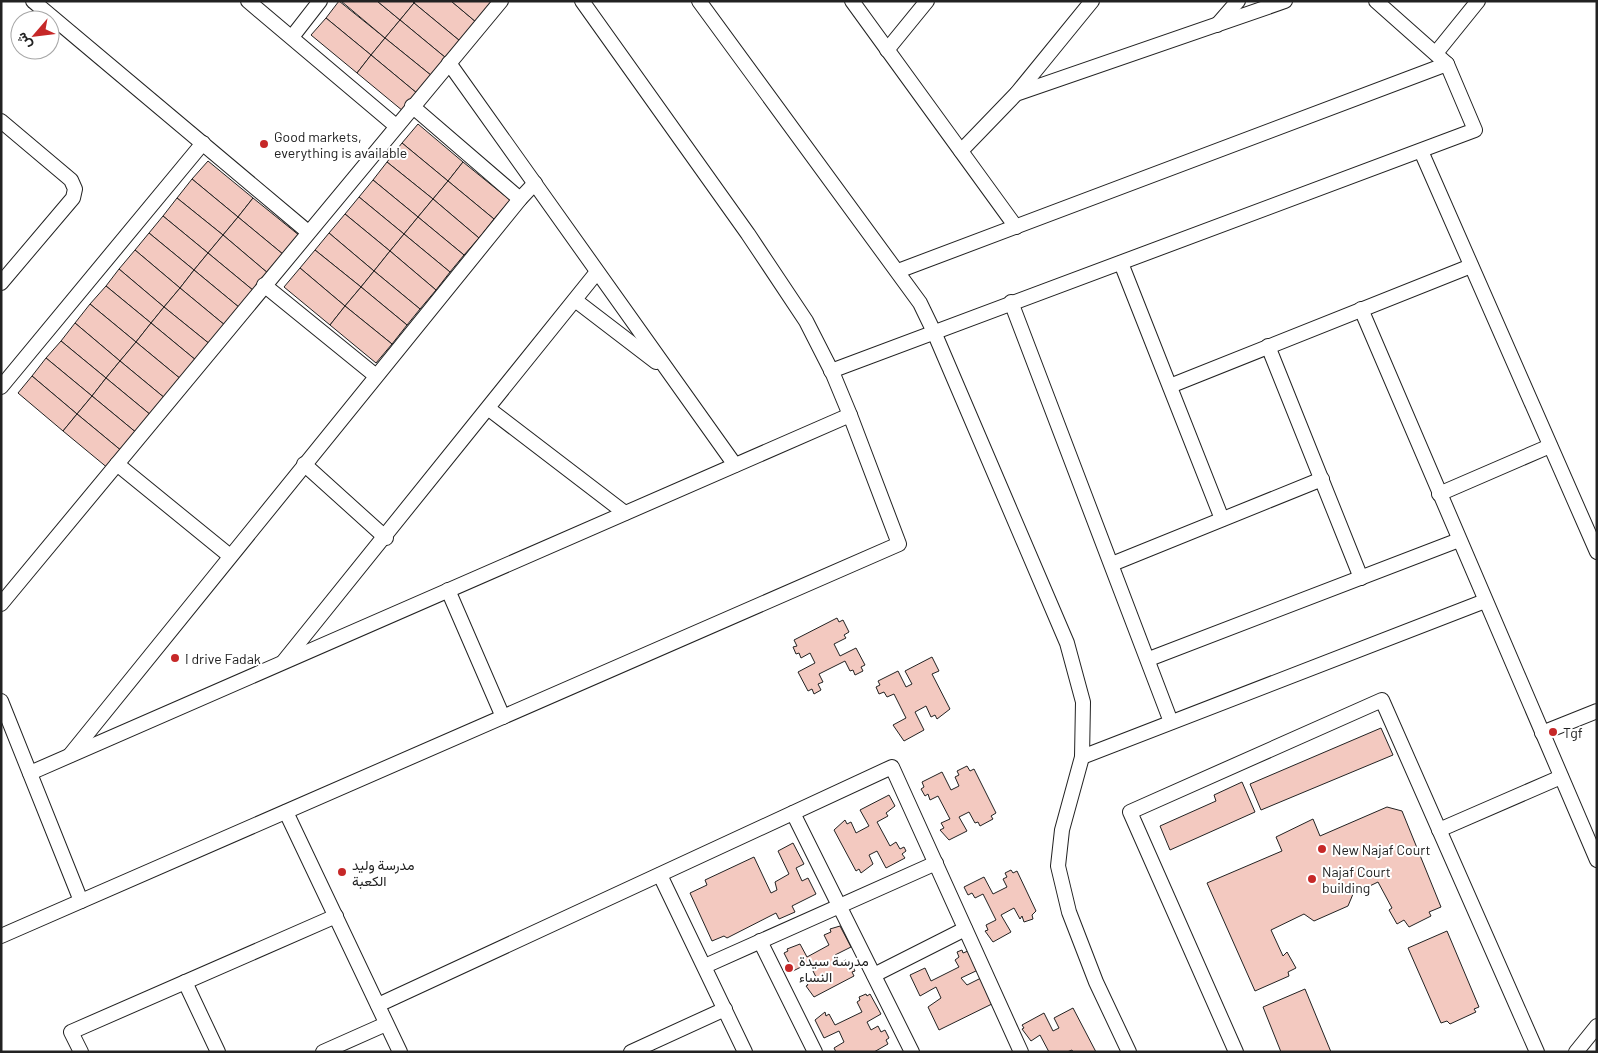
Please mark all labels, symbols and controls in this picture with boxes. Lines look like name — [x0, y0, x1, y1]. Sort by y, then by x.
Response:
north arrow — [10, 10, 60, 60]
text: ش — [12, 29, 35, 53]
place label: Good markets, everything is available — [274, 128, 407, 161]
marker: Good markets, everything is available — [258, 138, 270, 150]
place label: I drive Fadak — [185, 650, 261, 667]
marker: I drive Fadak — [169, 652, 181, 664]
place label: Tgf — [1563, 724, 1583, 741]
marker: Tgf — [1547, 726, 1559, 738]
place label: New Najaf Court — [1332, 841, 1431, 858]
marker: New Najaf Court — [1316, 843, 1328, 855]
place label: مدرسة وليد الكعبة — [352, 856, 415, 890]
place label: Najaf Court building — [1322, 863, 1391, 896]
marker: مدرسة وليد الكعبة — [336, 866, 348, 878]
marker: Najaf Court building — [1306, 873, 1318, 885]
place label: مدرسة سيدة النساء — [799, 952, 869, 985]
marker: مدرسة سيدة النساء — [783, 962, 795, 974]

